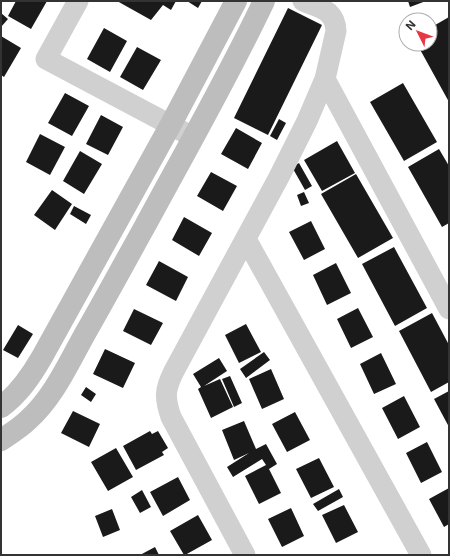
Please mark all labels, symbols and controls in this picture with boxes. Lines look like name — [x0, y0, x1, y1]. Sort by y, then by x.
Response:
north arrow — [398, 12, 438, 52]
text: N — [403, 18, 419, 33]

